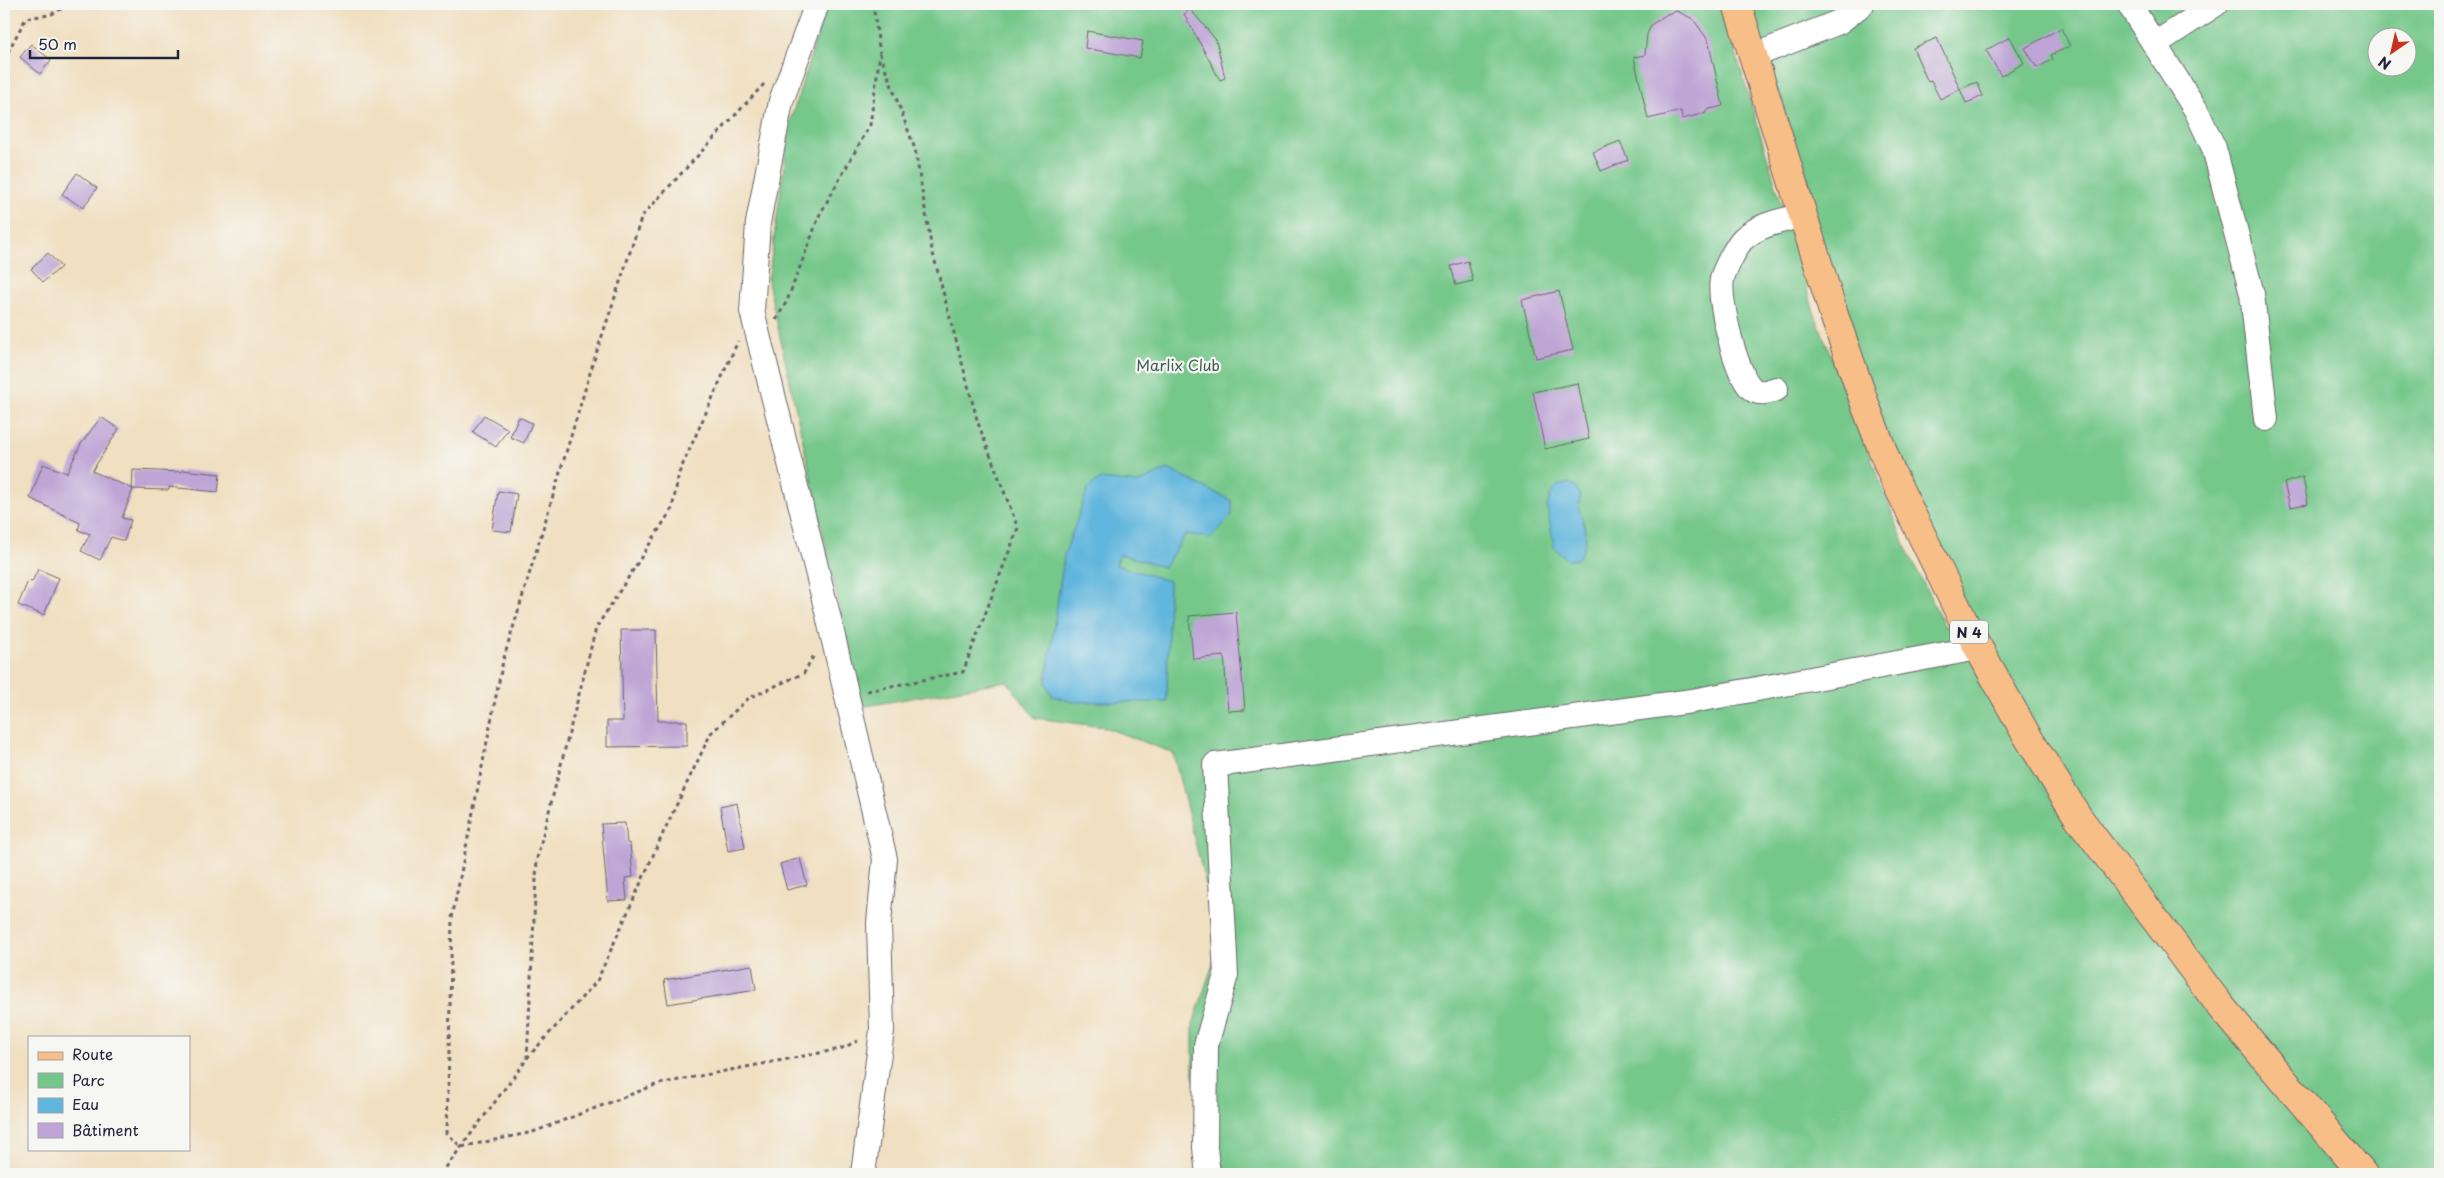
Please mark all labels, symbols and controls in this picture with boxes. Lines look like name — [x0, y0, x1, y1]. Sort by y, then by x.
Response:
scale bar — [30, 28, 178, 60]
north arrow — [2366, 28, 2416, 78]
text: 50 m — [38, 32, 77, 55]
text: N — [2374, 51, 2395, 75]
park label: Marlix Club — [1136, 353, 1220, 376]
road number: N 4 — [1950, 620, 1988, 644]
legend — [28, 1036, 190, 1150]
text: Route — [72, 1042, 113, 1065]
text: Parc — [72, 1068, 105, 1091]
text: Eau — [72, 1092, 99, 1115]
text: Bâtiment — [72, 1118, 139, 1141]

